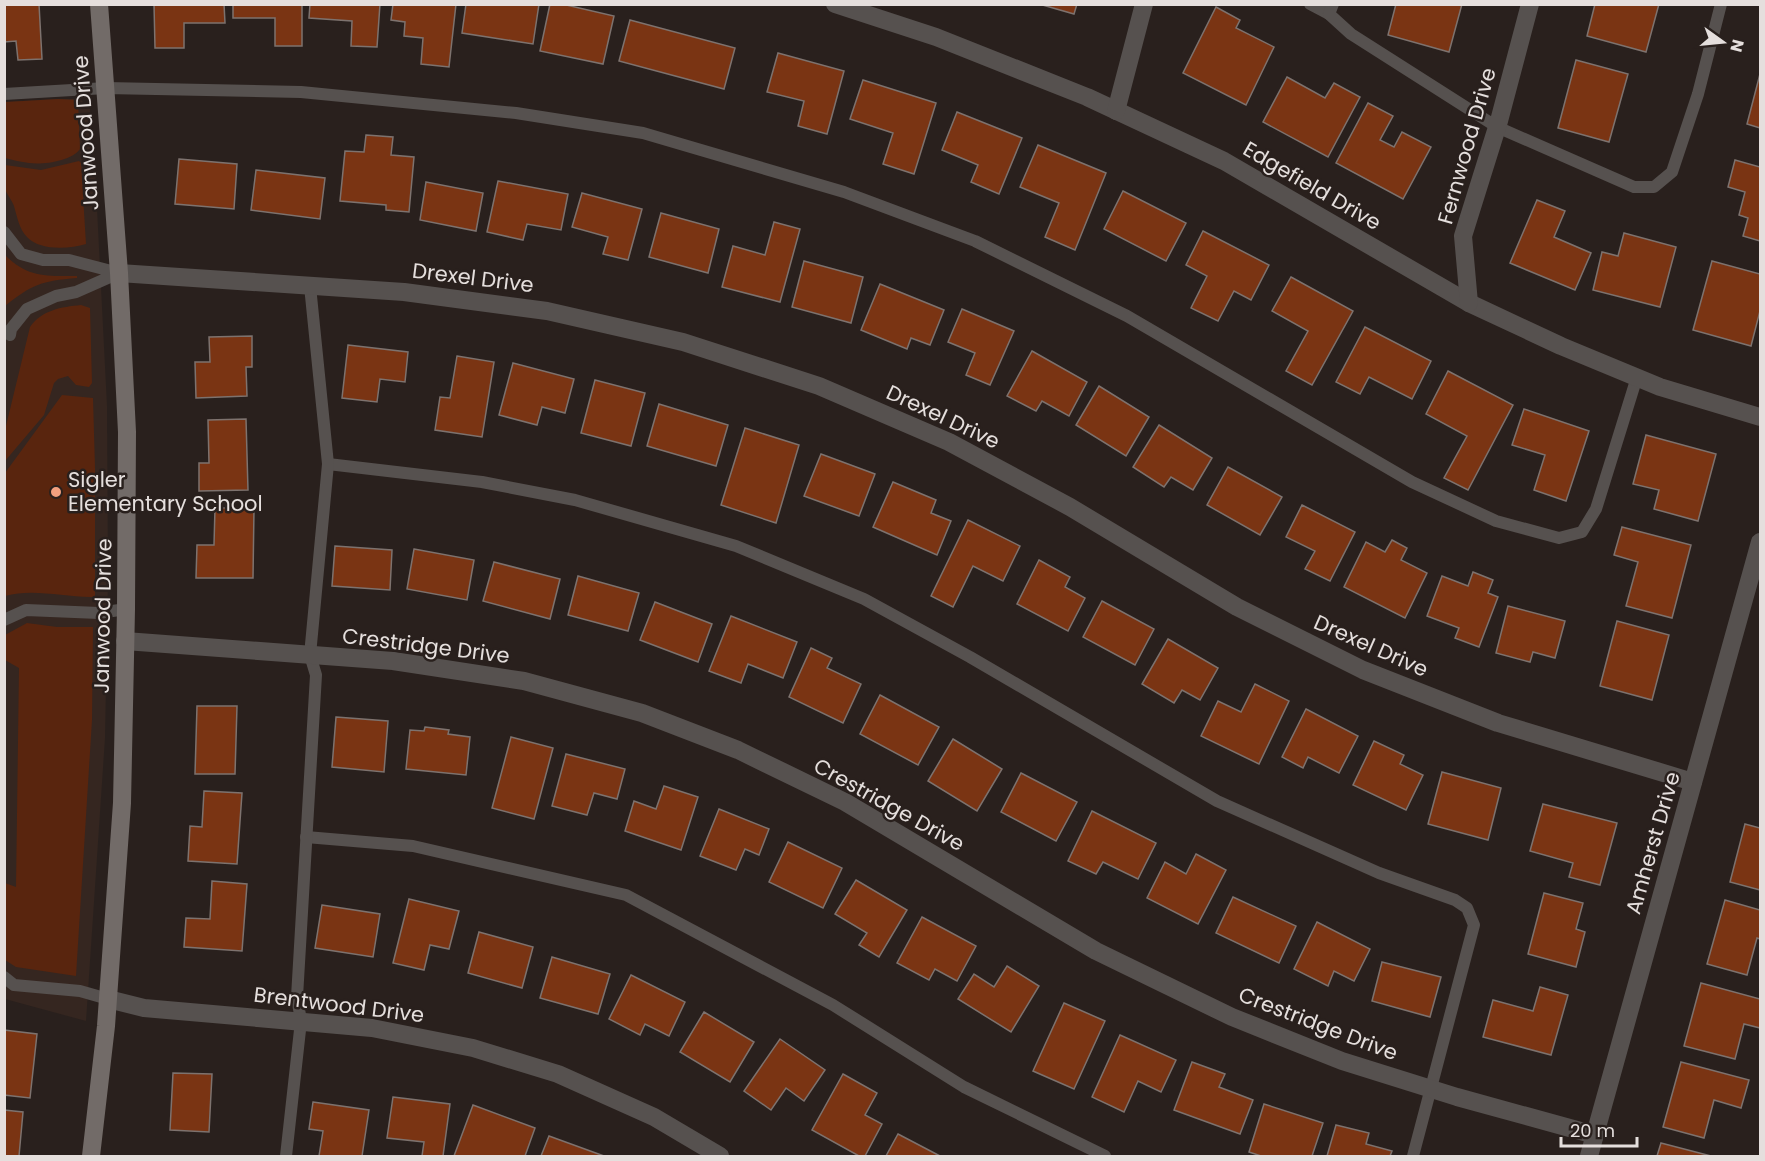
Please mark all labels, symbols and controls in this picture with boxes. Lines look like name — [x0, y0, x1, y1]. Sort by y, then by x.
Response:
north arrow — [1693, 12, 1753, 72]
text: N — [1724, 37, 1750, 55]
street label: Janwood Drive — [66, 55, 105, 212]
street label: Fernwood Drive — [1430, 64, 1503, 227]
street label: Edgefield Drive — [1238, 134, 1387, 237]
street label: Drexel Drive — [411, 256, 535, 299]
street label: Drexel Drive — [882, 378, 1005, 456]
place label: Sigler Elementary School — [68, 465, 263, 518]
marker: Sigler Elementary School — [49, 485, 63, 499]
street label: Janwood Drive — [87, 538, 118, 694]
street label: Drexel Drive — [1309, 607, 1433, 684]
street label: Crestridge Drive — [341, 621, 511, 670]
street label: Crestridge Drive — [809, 751, 970, 858]
street label: Amherst Drive — [1618, 768, 1687, 917]
street label: Brentwood Drive — [252, 980, 426, 1029]
street label: Crestridge Drive — [1234, 980, 1402, 1067]
scale bar — [1561, 1110, 1638, 1148]
text: 20 m — [1570, 1118, 1615, 1143]

